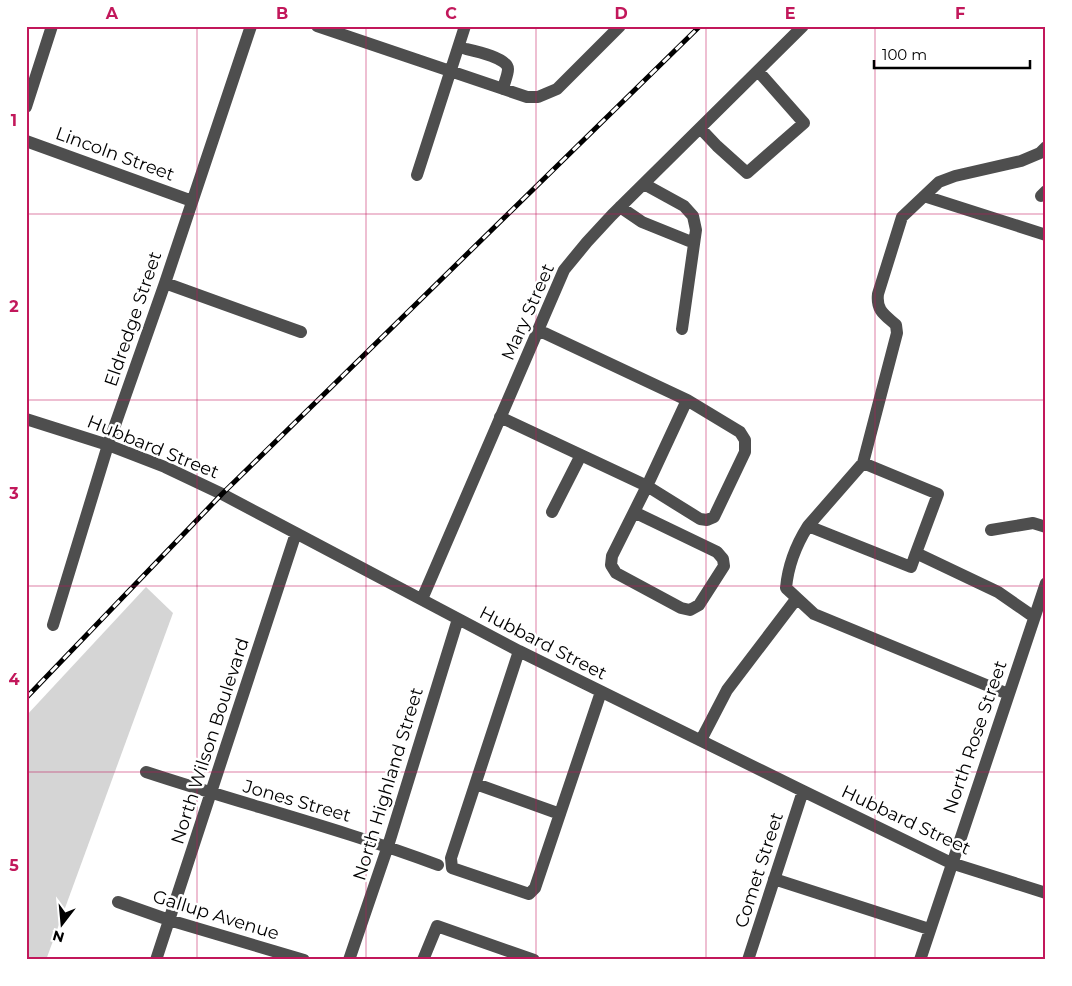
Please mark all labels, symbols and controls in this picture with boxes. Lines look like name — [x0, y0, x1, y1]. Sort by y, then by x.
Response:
text: A — [105, 4, 119, 23]
text: B — [276, 4, 288, 23]
text: C — [445, 4, 457, 23]
text: D — [614, 4, 628, 23]
text: E — [785, 4, 795, 23]
text: F — [955, 4, 965, 23]
scale bar — [874, 38, 1031, 70]
text: 100 m — [882, 45, 927, 64]
text: 1 — [11, 111, 17, 130]
street label: Lincoln Street — [52, 122, 178, 186]
street label: Eldredge Street — [100, 249, 166, 389]
street label: Mary Street — [497, 260, 559, 364]
text: 2 — [9, 297, 19, 316]
street label: Hubbard Street — [84, 411, 222, 483]
text: 3 — [8, 484, 19, 503]
street label: Hubbard Street — [476, 601, 610, 685]
street label: North Wilson Boulevard — [166, 635, 254, 847]
street label: North Rose Street — [938, 657, 1012, 817]
text: 4 — [8, 670, 20, 689]
street label: North Highland Street — [348, 685, 428, 883]
street label: Jones Street — [240, 775, 354, 827]
street label: Hubbard Street — [838, 780, 974, 860]
street label: Comet Street — [730, 810, 788, 930]
text: 5 — [9, 856, 19, 875]
street label: Gallup Avenue — [150, 885, 282, 945]
north arrow — [38, 898, 88, 948]
text: N — [50, 926, 66, 947]

